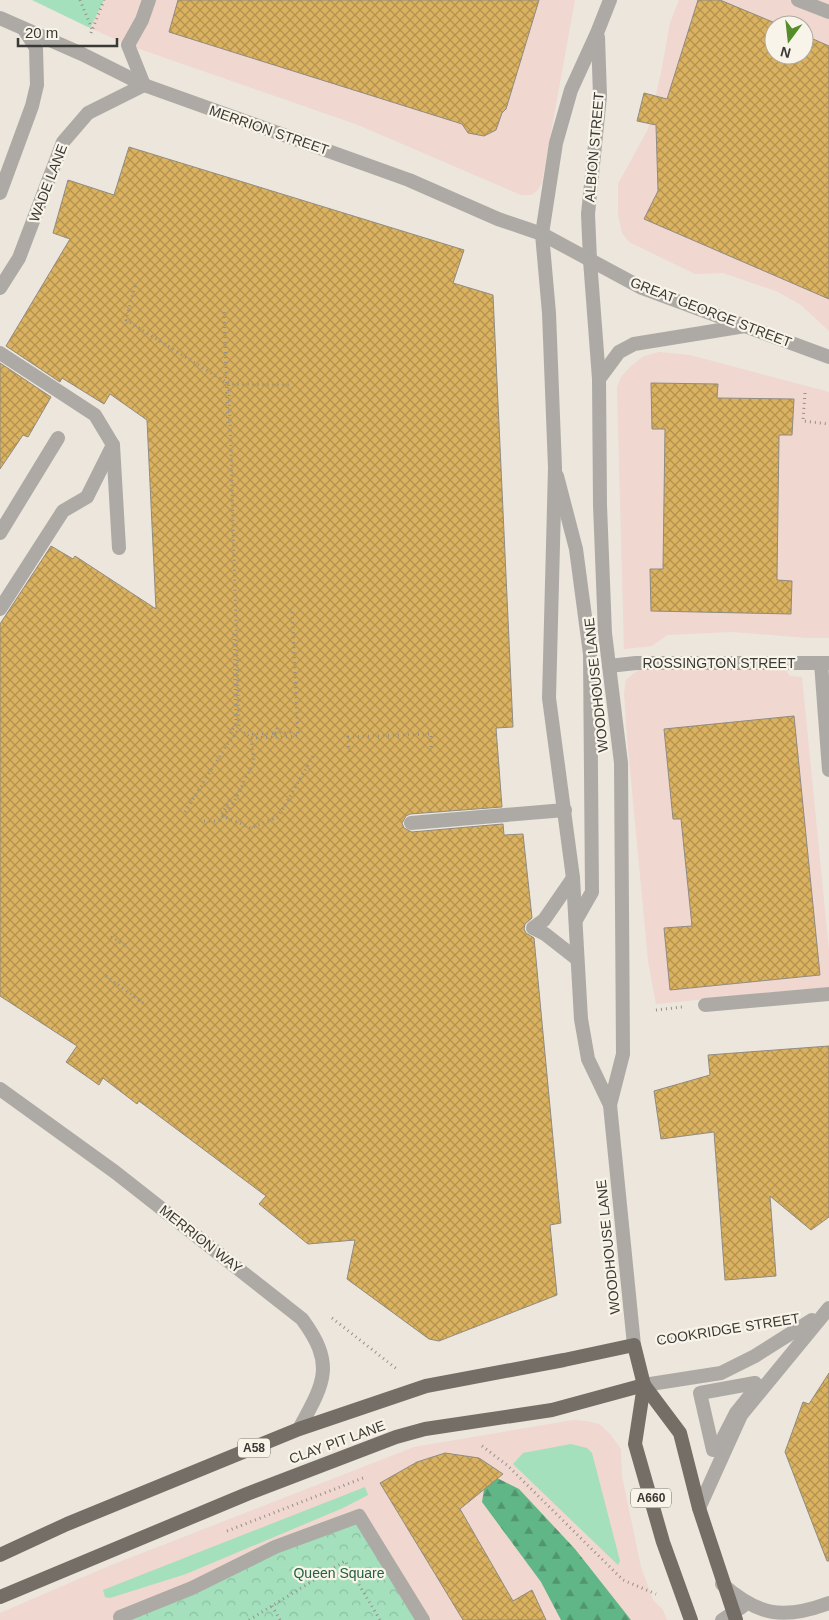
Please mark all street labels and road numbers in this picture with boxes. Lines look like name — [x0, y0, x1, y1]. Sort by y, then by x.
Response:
street label: ALBION STREET — [581, 91, 607, 203]
street label: MERRION STREET — [207, 102, 331, 158]
street label: WADE LANE — [26, 142, 70, 224]
street label: GREAT GEORGE STREET — [628, 274, 794, 350]
street label: WOODHOUSE LANE — [581, 617, 611, 753]
street label: ROSSINGTON STREET — [643, 655, 796, 671]
street label: WOODHOUSE LANE — [593, 1179, 623, 1315]
street label: MERRION WAY — [157, 1202, 246, 1277]
street label: COOKRIDGE STREET — [655, 1310, 801, 1348]
street label: CLAY PIT LANE — [287, 1417, 387, 1467]
road number: A58 — [238, 1439, 270, 1458]
road number: A660 — [631, 1489, 671, 1508]

